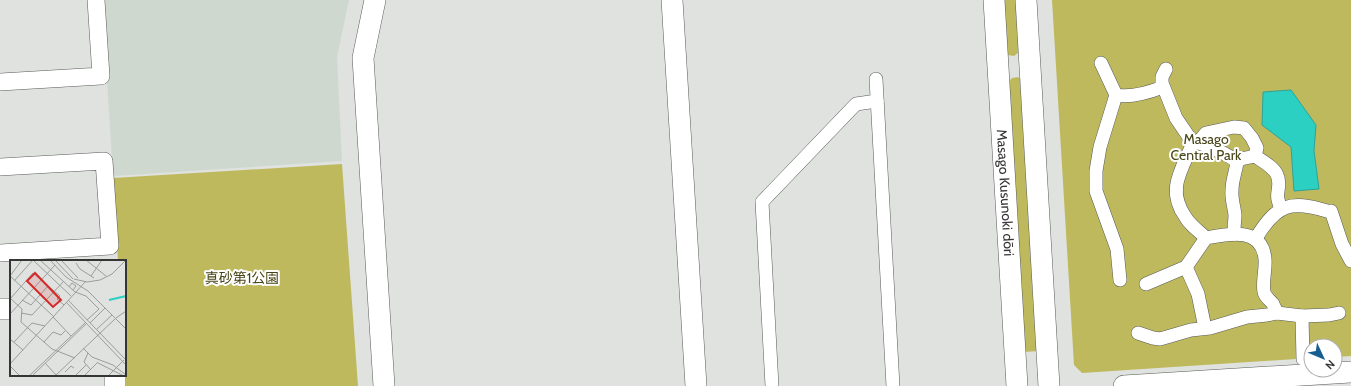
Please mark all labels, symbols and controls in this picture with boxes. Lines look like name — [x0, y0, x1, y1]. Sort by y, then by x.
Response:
street label: Masago Kusunoki dōri — [993, 129, 1018, 257]
park label: Masago Central Park — [1171, 130, 1242, 164]
inset map — [10, 260, 126, 376]
park label: 真砂第1公園 — [205, 269, 279, 287]
north arrow — [1303, 338, 1343, 378]
text: N — [1322, 357, 1338, 373]

